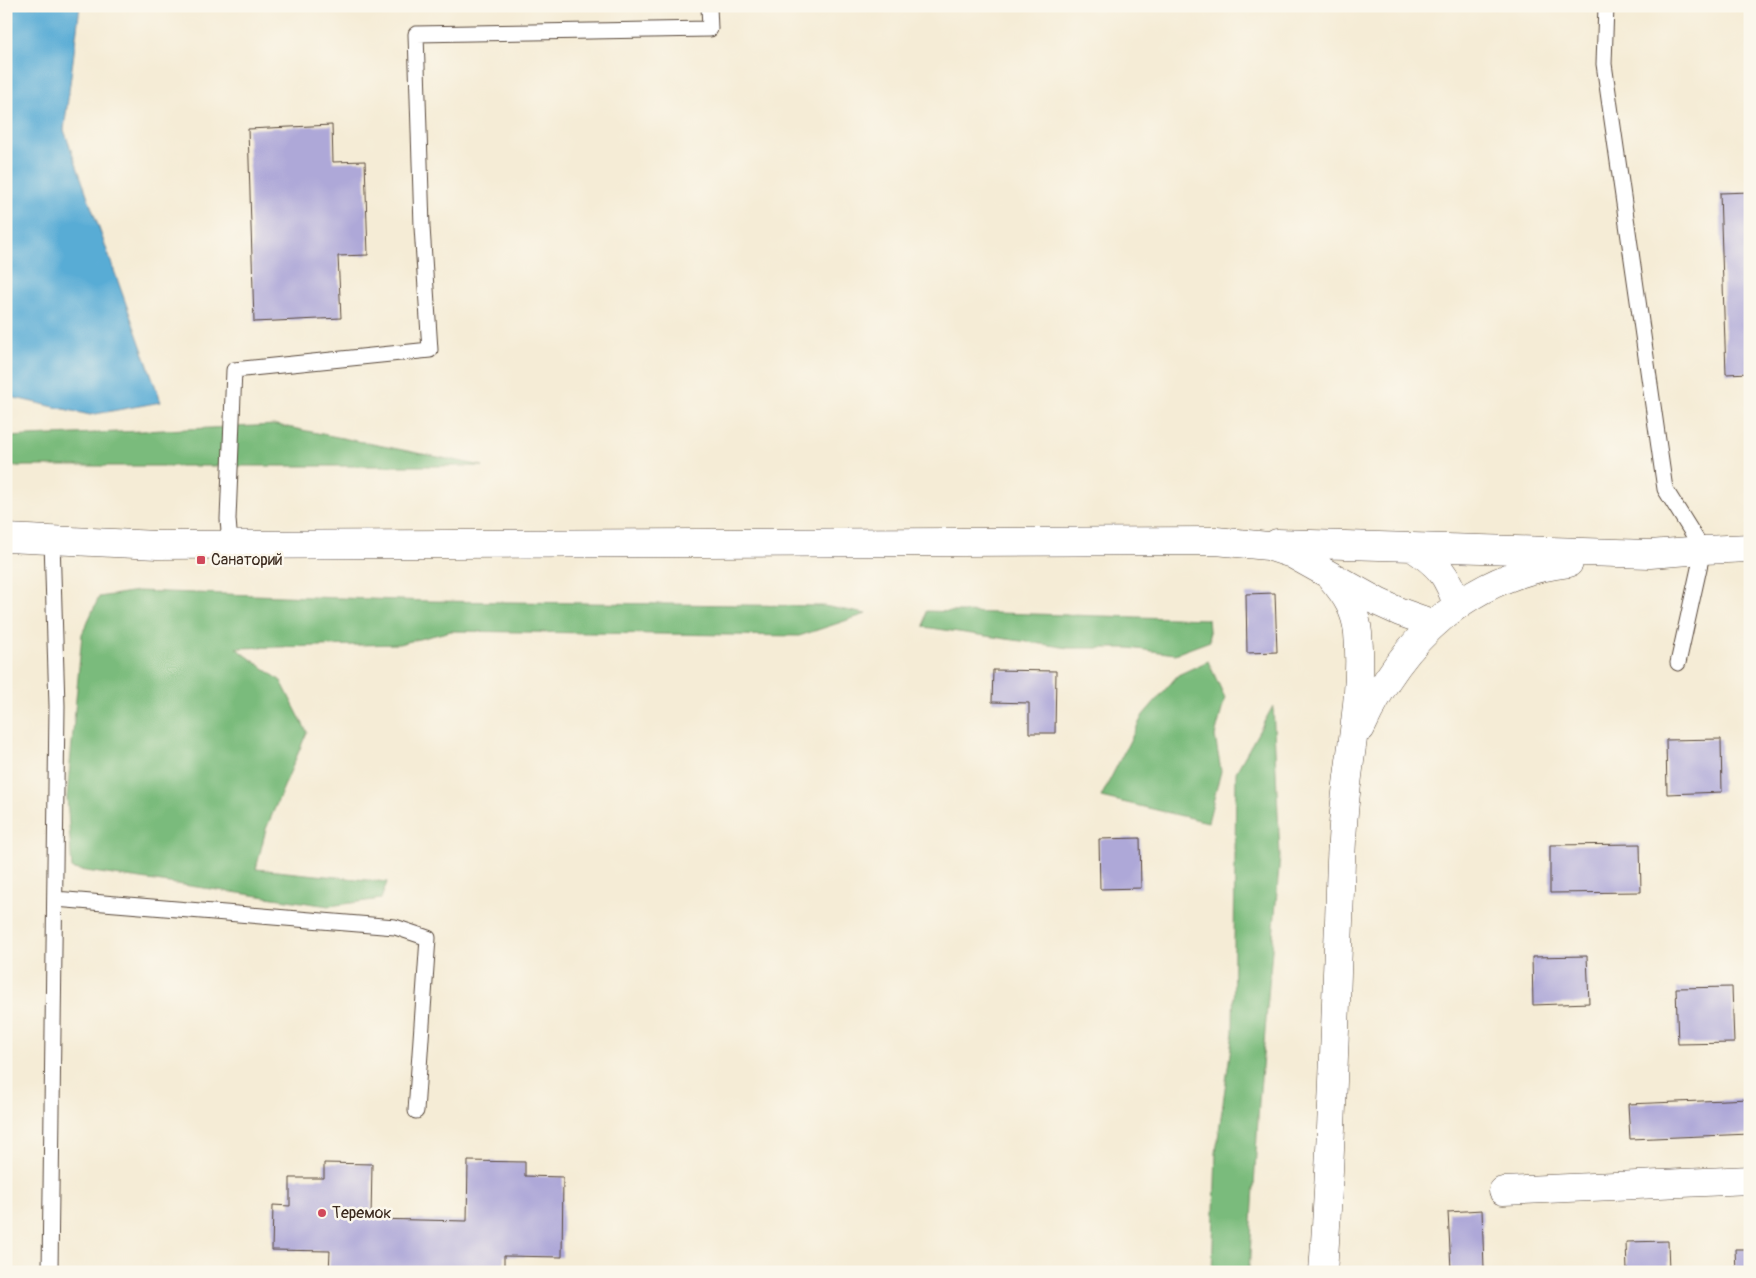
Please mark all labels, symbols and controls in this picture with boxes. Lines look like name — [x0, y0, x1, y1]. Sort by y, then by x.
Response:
place label: Санаторий — [211, 550, 283, 570]
marker: Санаторий — [195, 554, 207, 566]
place label: Теремок — [332, 1203, 392, 1223]
marker: Теремок — [316, 1207, 328, 1219]

